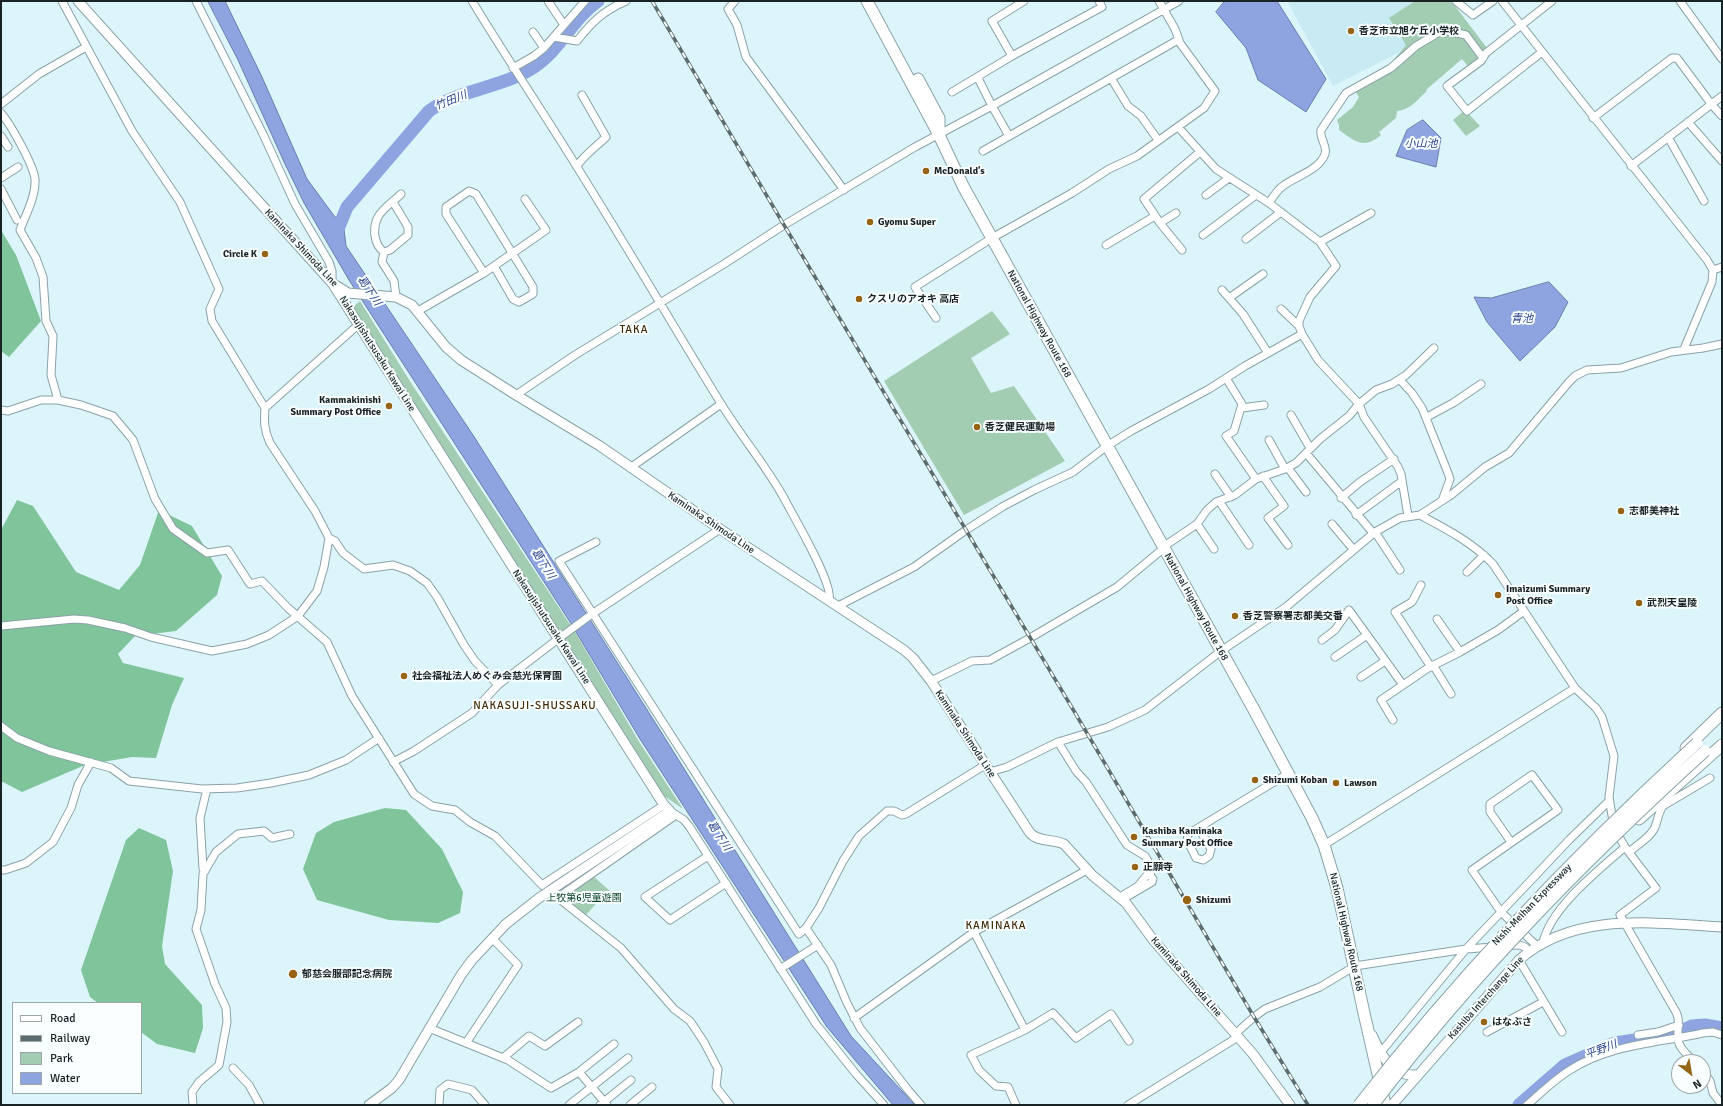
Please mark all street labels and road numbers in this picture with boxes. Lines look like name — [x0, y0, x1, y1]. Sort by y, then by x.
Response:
street label: Kaminaka Shimoda Line — [262, 207, 340, 289]
street label: National Highway Route 168 — [1004, 268, 1074, 380]
street label: Nakasujishutsusaku Kawai Line — [336, 294, 418, 414]
street label: Kaminaka Shimoda Line — [665, 489, 757, 557]
street label: National Highway Route 168 — [1161, 551, 1231, 663]
street label: Nakasujishutsusaku Kawai Line — [509, 568, 593, 686]
street label: Kaminaka Shimoda Line — [932, 688, 998, 780]
street label: Nishi-Meihan Expressway — [1490, 862, 1574, 948]
street label: National Highway Route 168 — [1327, 872, 1365, 992]
street label: Kaminaka Shimoda Line — [1148, 935, 1224, 1019]
street label: Kashiba Interchange Line — [1445, 954, 1527, 1042]

